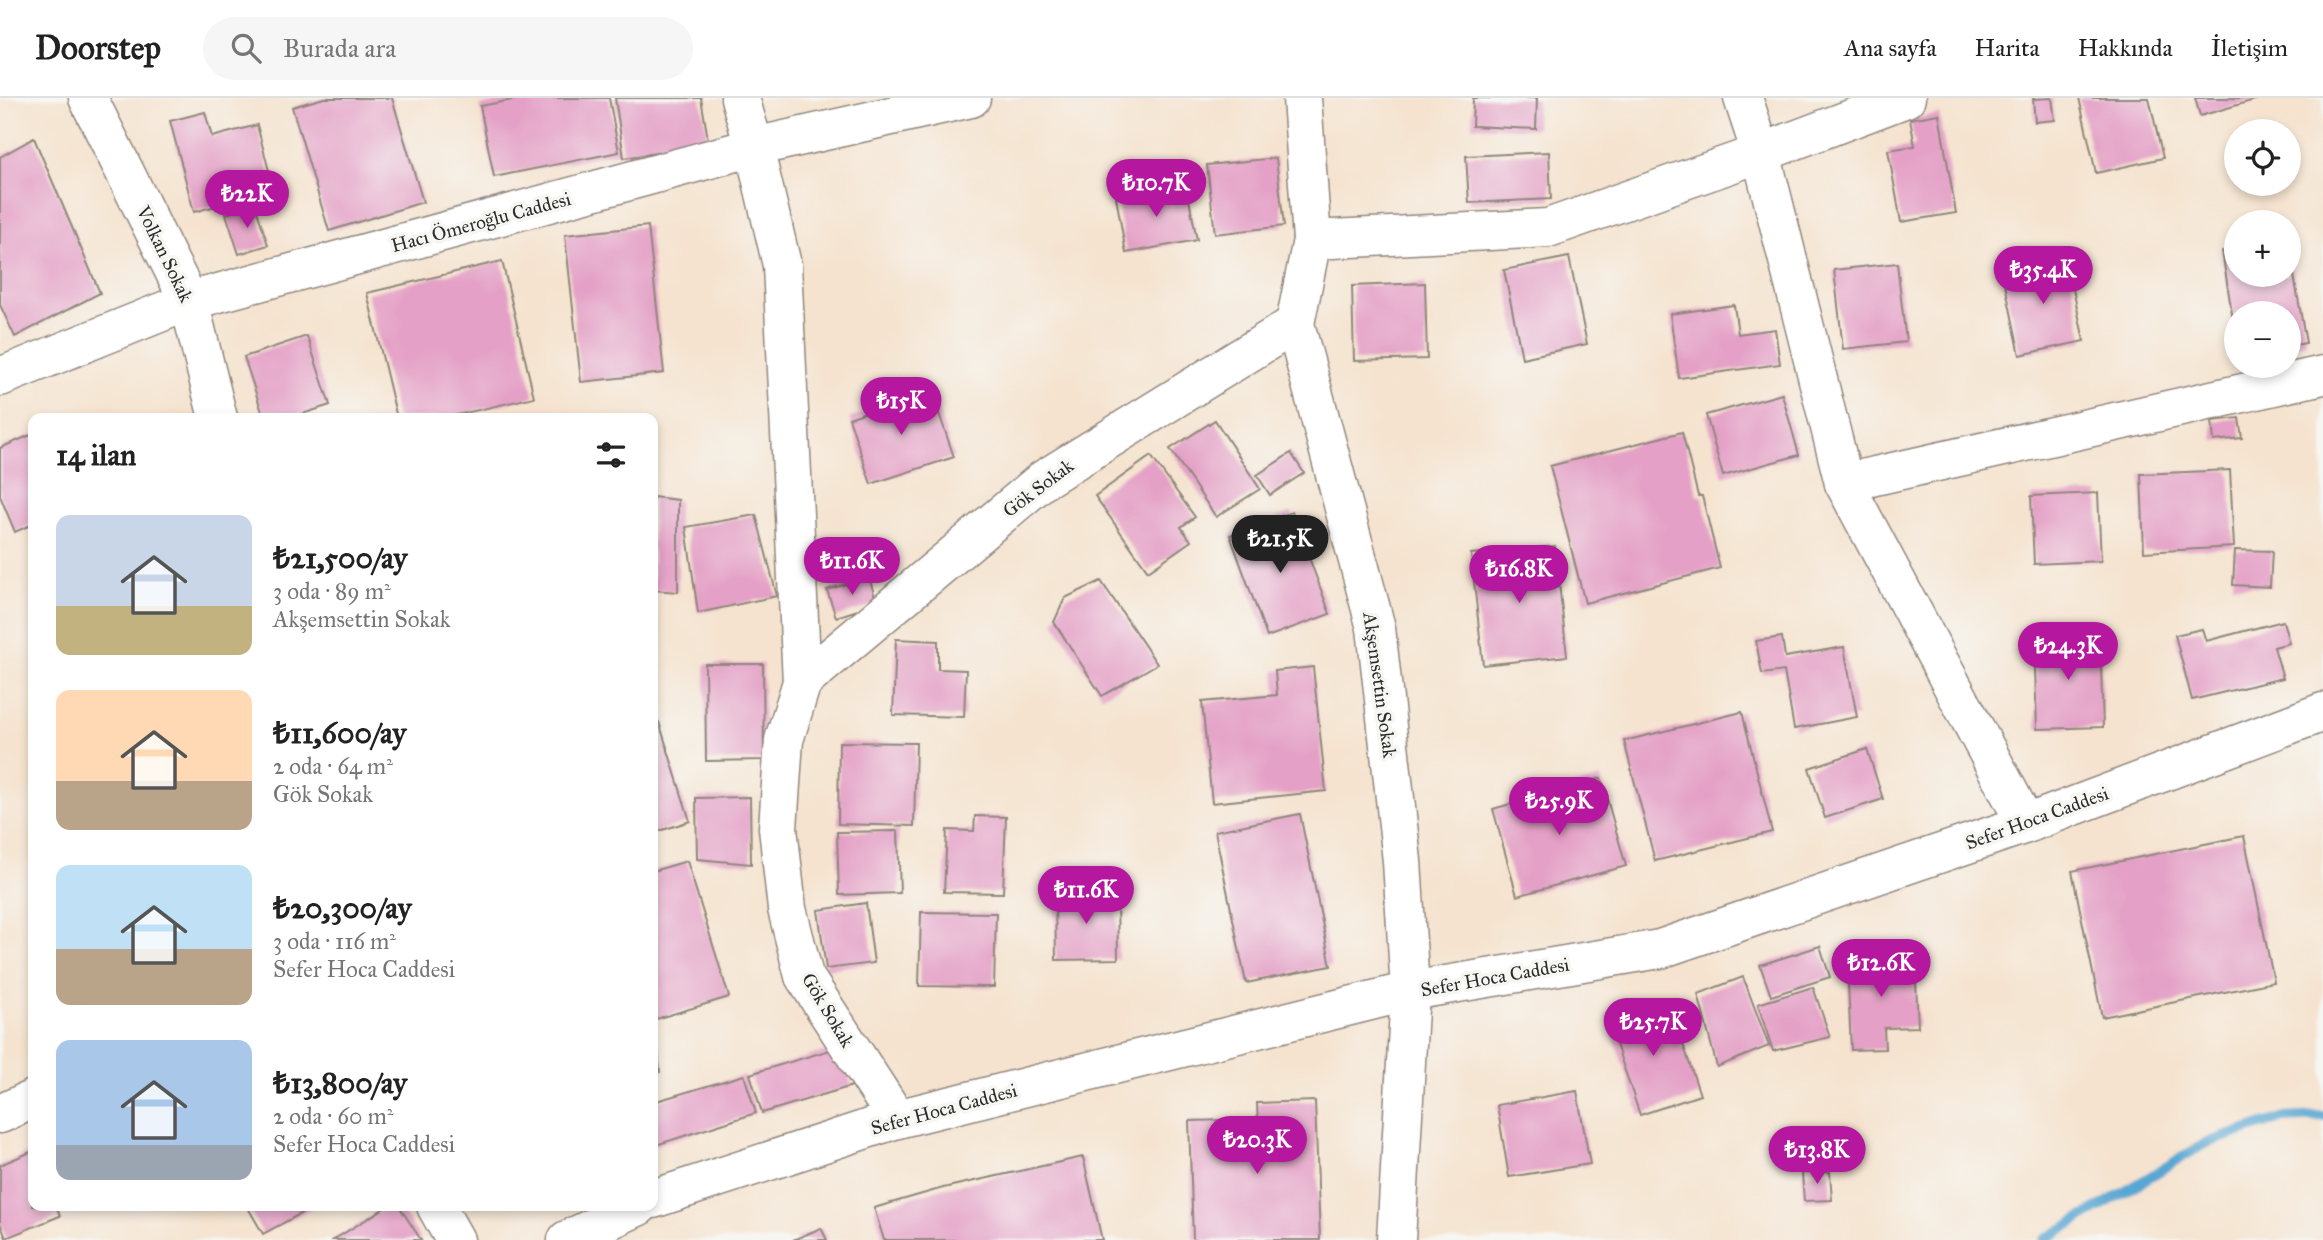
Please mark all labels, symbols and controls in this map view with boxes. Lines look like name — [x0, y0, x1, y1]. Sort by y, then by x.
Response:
search box — [203, 17, 693, 80]
text: Doorstep — [35, 28, 161, 68]
icon: search — [227, 29, 265, 67]
text: Burada ara — [283, 32, 396, 64]
text: Ana sayfa — [1844, 33, 1937, 63]
text: Harita — [1975, 33, 2040, 63]
text: Hakkında — [2078, 33, 2173, 63]
text: İletişim — [2211, 33, 2288, 63]
map controls — [2224, 119, 2301, 378]
button: locate — [2224, 119, 2301, 196]
pin: ₺10.7K — [1099, 159, 1213, 219]
text: ₺10.7K — [1122, 168, 1190, 196]
pin: ₺22K — [206, 170, 288, 230]
text: ₺22K — [221, 179, 273, 207]
street label: Hacı Ömeroğlu Caddesi — [389, 187, 574, 258]
street label: Volkan Sokak — [131, 201, 198, 306]
button: + — [2224, 210, 2301, 287]
pin: ₺35.4K — [1986, 246, 2100, 306]
text: ₺35.4K — [2010, 255, 2076, 283]
button: − — [2224, 301, 2301, 378]
pin: ₺15K — [860, 378, 942, 437]
text: ₺15K — [876, 386, 926, 414]
icon: filters — [592, 436, 630, 474]
text: 14 ilan — [56, 437, 136, 473]
street label: Gök Sokak — [998, 454, 1078, 522]
pin: ₺21.5K — [1223, 516, 1337, 575]
text: ₺21.5K — [1247, 524, 1313, 552]
pin: ₺11.6K — [795, 538, 909, 597]
text: ₺21,500/ay — [273, 540, 407, 576]
icon: home — [112, 543, 196, 627]
text: ₺11.6K — [820, 546, 884, 574]
pin: ₺16.8K — [1462, 546, 1576, 605]
text: ₺16.8K — [1485, 554, 1553, 582]
text: 3 oda · 89 m² — [273, 577, 391, 605]
text: Akşemsettin Sokak — [273, 605, 450, 633]
street label: Akşemsettin Sokak — [1358, 610, 1402, 759]
pin: ₺24.3K — [2011, 622, 2125, 682]
text: ₺24.3K — [2034, 631, 2102, 659]
text: ₺11,600/ay — [273, 715, 406, 751]
icon: home — [112, 718, 196, 802]
text: 2 oda · 64 m² — [273, 752, 393, 780]
pin: ₺25.9K — [1502, 778, 1616, 837]
text: Gök Sokak — [273, 780, 373, 808]
street label: Sefer Hoca Caddesi — [1962, 781, 2112, 855]
text: ₺25.9K — [1525, 786, 1593, 814]
pin: ₺11.6K — [1029, 866, 1143, 926]
text: ₺11.6K — [1054, 875, 1118, 903]
text: ₺20,300/ay — [273, 890, 412, 926]
icon: home — [112, 893, 196, 977]
text: 3 oda · 116 m² — [273, 927, 396, 955]
pin: ₺12.6K — [1824, 940, 1938, 999]
text: ₺12.6K — [1848, 948, 1914, 976]
street label: Sefer Hoca Caddesi — [1419, 953, 1571, 1001]
text: Sefer Hoca Caddesi — [273, 955, 455, 983]
street label: Gök Sokak — [797, 969, 859, 1051]
pin: ₺25.7K — [1596, 998, 1710, 1058]
text: ₺25.7K — [1620, 1007, 1686, 1035]
text: ₺13,800/ay — [273, 1065, 407, 1101]
icon: home — [112, 1068, 196, 1152]
street label: Sefer Hoca Caddesi — [868, 1078, 1020, 1140]
text: 2 oda · 60 m² — [273, 1102, 393, 1130]
pin: ₺20.3K — [1200, 1116, 1314, 1176]
text: ₺20.3K — [1223, 1125, 1291, 1153]
pin: ₺13.8K — [1760, 1126, 1874, 1186]
text: Sefer Hoca Caddesi — [273, 1130, 455, 1158]
text: ₺13.8K — [1785, 1135, 1849, 1163]

